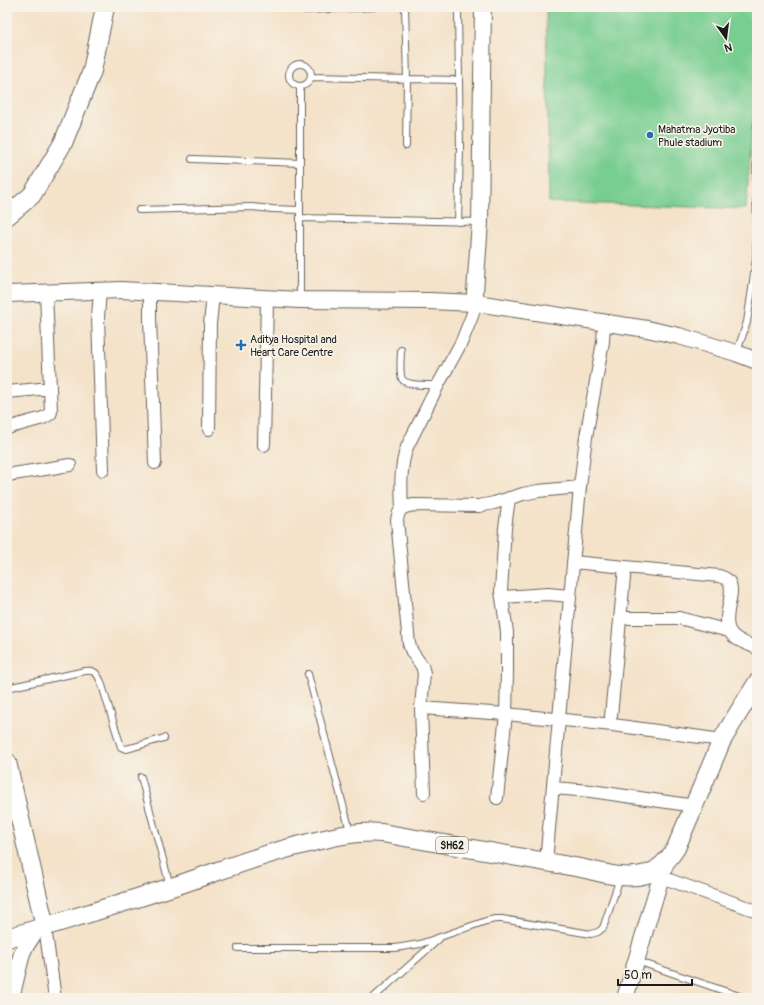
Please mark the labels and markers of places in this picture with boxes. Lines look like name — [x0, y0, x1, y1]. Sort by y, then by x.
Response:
place label: Mahatma Jyotiba Phule stadium — [658, 123, 735, 149]
marker: Mahatma Jyotiba Phule stadium — [645, 130, 655, 140]
place label: Aditya Hospital and Heart Care Centre — [250, 333, 337, 359]
marker: Aditya Hospital and Heart Care Centre — [235, 339, 247, 351]

